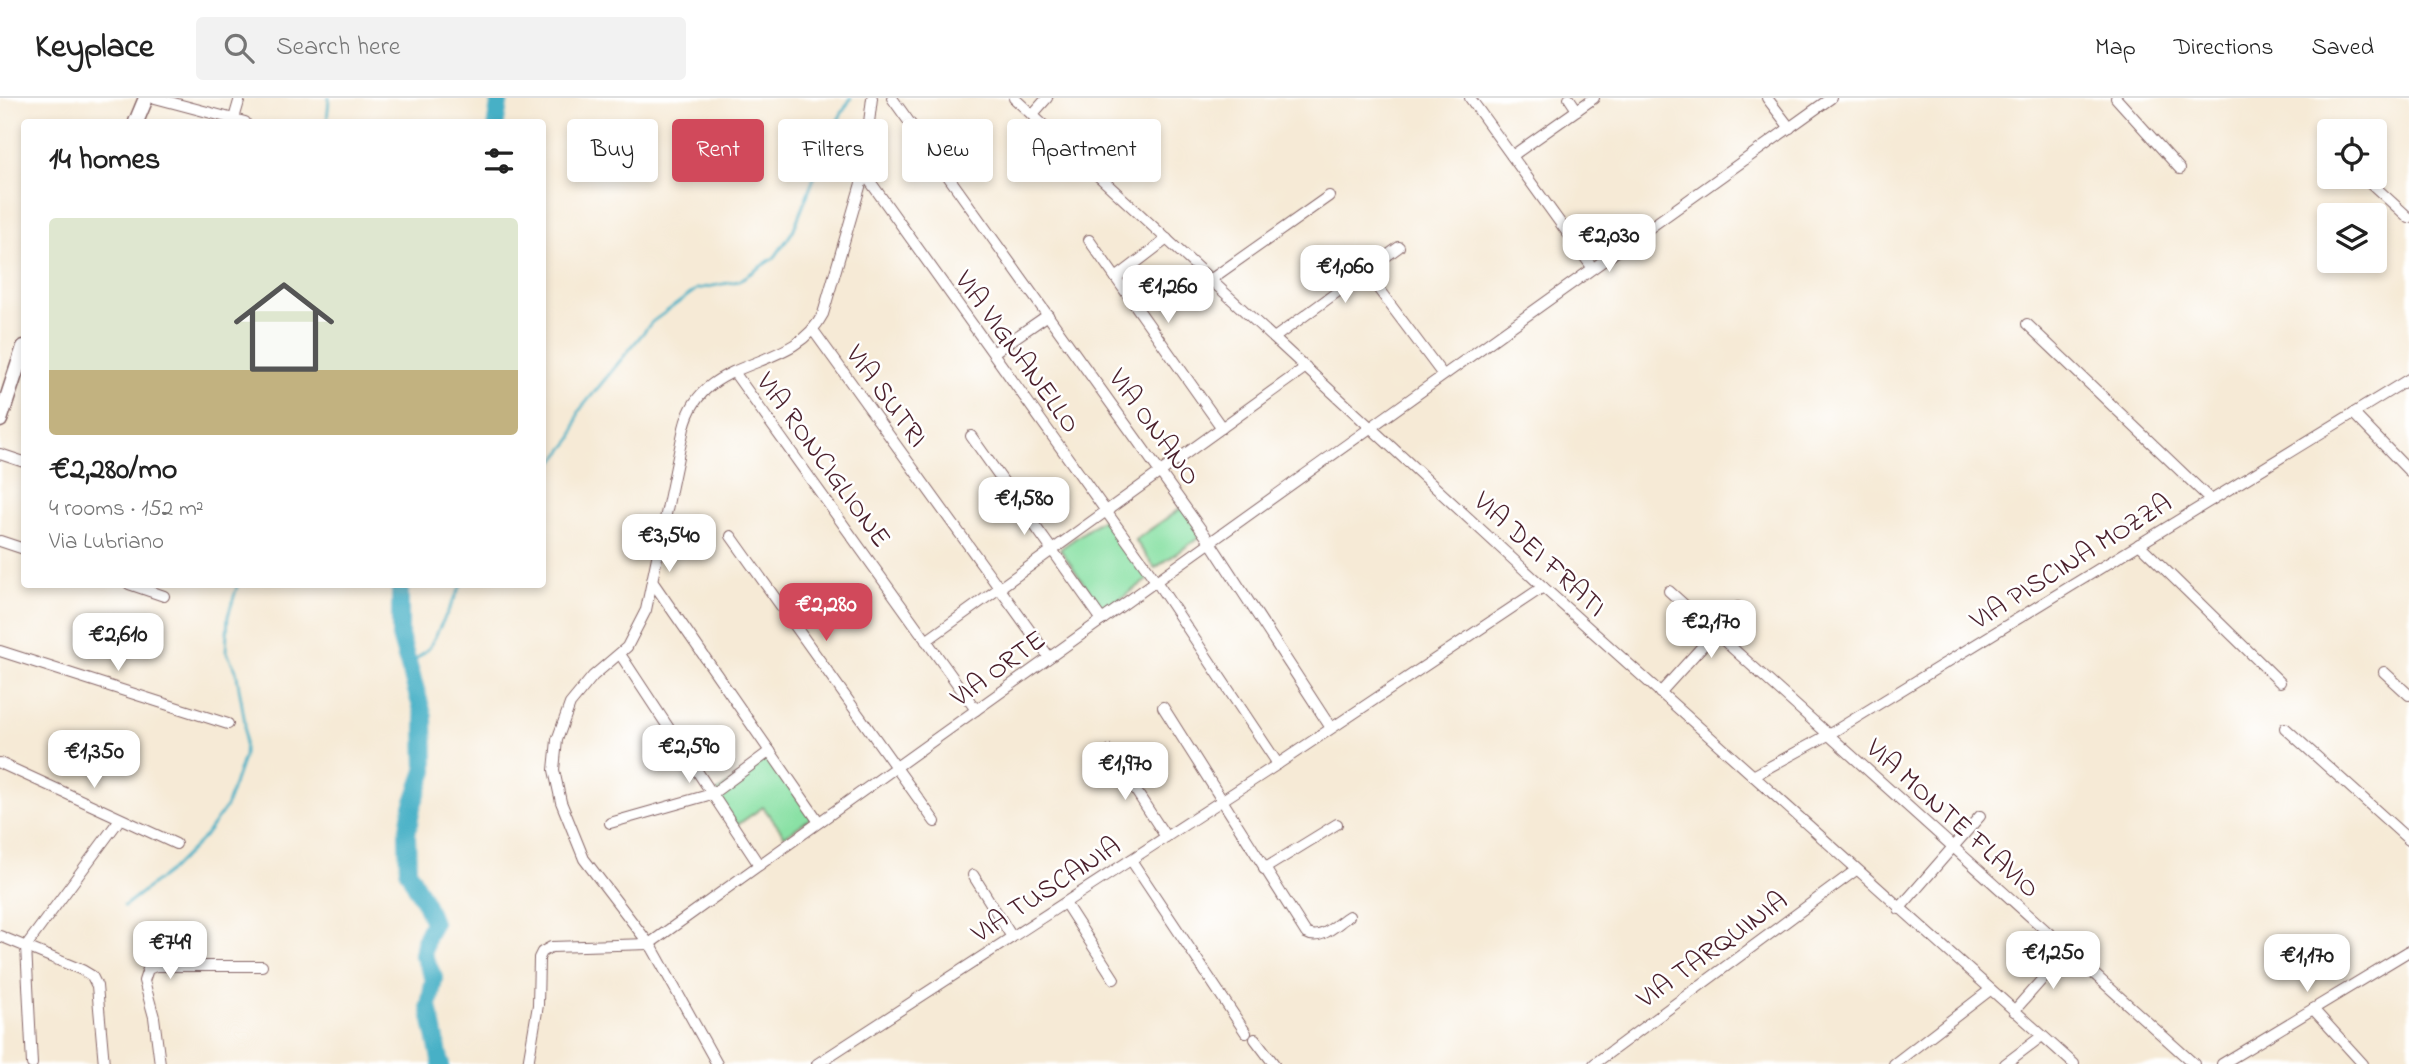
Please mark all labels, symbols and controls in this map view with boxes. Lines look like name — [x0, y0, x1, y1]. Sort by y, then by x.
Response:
search box — [196, 17, 686, 80]
text: Keyplace — [35, 24, 154, 72]
icon: search — [220, 29, 258, 67]
text: Search here — [276, 29, 400, 67]
text: Map — [2095, 31, 2136, 66]
text: Directions — [2174, 31, 2273, 66]
text: Saved — [2311, 31, 2374, 66]
chip: Buy — [567, 119, 658, 182]
chip: Rent — [672, 119, 764, 182]
chip: Filters — [778, 119, 888, 182]
chip: New — [902, 119, 993, 182]
chip: Apartment — [1007, 119, 1161, 182]
map controls — [2317, 119, 2387, 273]
button: locate — [2317, 119, 2387, 189]
text: 14 homes — [49, 139, 160, 183]
icon: filters — [480, 142, 518, 180]
button: layers — [2317, 203, 2387, 273]
pin: €2,030 — [1552, 214, 1666, 274]
text: €2,030 — [1579, 220, 1639, 253]
pin: €1,060 — [1288, 246, 1402, 305]
text: €1,060 — [1316, 251, 1374, 284]
street label: VIA VIGNANELLO — [942, 262, 1089, 443]
icon: home — [221, 264, 347, 390]
pin: €1,260 — [1111, 266, 1225, 325]
text: €1,260 — [1139, 271, 1197, 304]
street label: VIA SUTRI — [833, 337, 936, 457]
street label: VIA ONANO — [1096, 360, 1210, 495]
street label: VIA RONCIGLIONE — [744, 364, 900, 557]
text: €2,280/mo — [49, 449, 177, 493]
pin: €1,580 — [967, 478, 1081, 537]
street label: VIA DEI FRATI — [1462, 482, 1614, 628]
text: €1,580 — [994, 483, 1054, 516]
street label: VIA PISCINA MOZZA — [1962, 484, 2181, 642]
text: 4 rooms · 152 m² — [49, 493, 204, 526]
pin: €3,540 — [612, 514, 726, 574]
text: €3,540 — [638, 520, 700, 553]
text: Via Lubriano — [49, 526, 164, 559]
pin: €2,280 — [769, 584, 883, 643]
text: €2,280 — [795, 589, 857, 622]
pin: €2,170 — [1654, 601, 1768, 660]
text: €2,170 — [1682, 606, 1740, 639]
pin: €2,610 — [61, 614, 175, 673]
text: €2,610 — [89, 619, 147, 652]
street label: VIA ORTE — [942, 621, 1055, 719]
pin: €2,590 — [632, 726, 746, 785]
street label: VIA MONTE FLAVIO — [1855, 729, 2048, 909]
pin: €1,350 — [37, 730, 151, 790]
text: €2,590 — [658, 731, 720, 764]
text: €1,350 — [64, 736, 124, 769]
pin: €1,970 — [1068, 742, 1182, 802]
text: €1,970 — [1098, 748, 1152, 781]
street label: VIA TUSCANIA — [963, 827, 1130, 955]
street label: VIA TARQUINIA — [1628, 882, 1797, 1020]
pin: €749 — [129, 922, 211, 981]
text: €749 — [149, 927, 191, 960]
pin: €1,250 — [1996, 932, 2110, 991]
pin: €1,170 — [2250, 934, 2364, 994]
text: €1,250 — [2022, 937, 2084, 970]
text: €1,170 — [2280, 940, 2334, 973]

